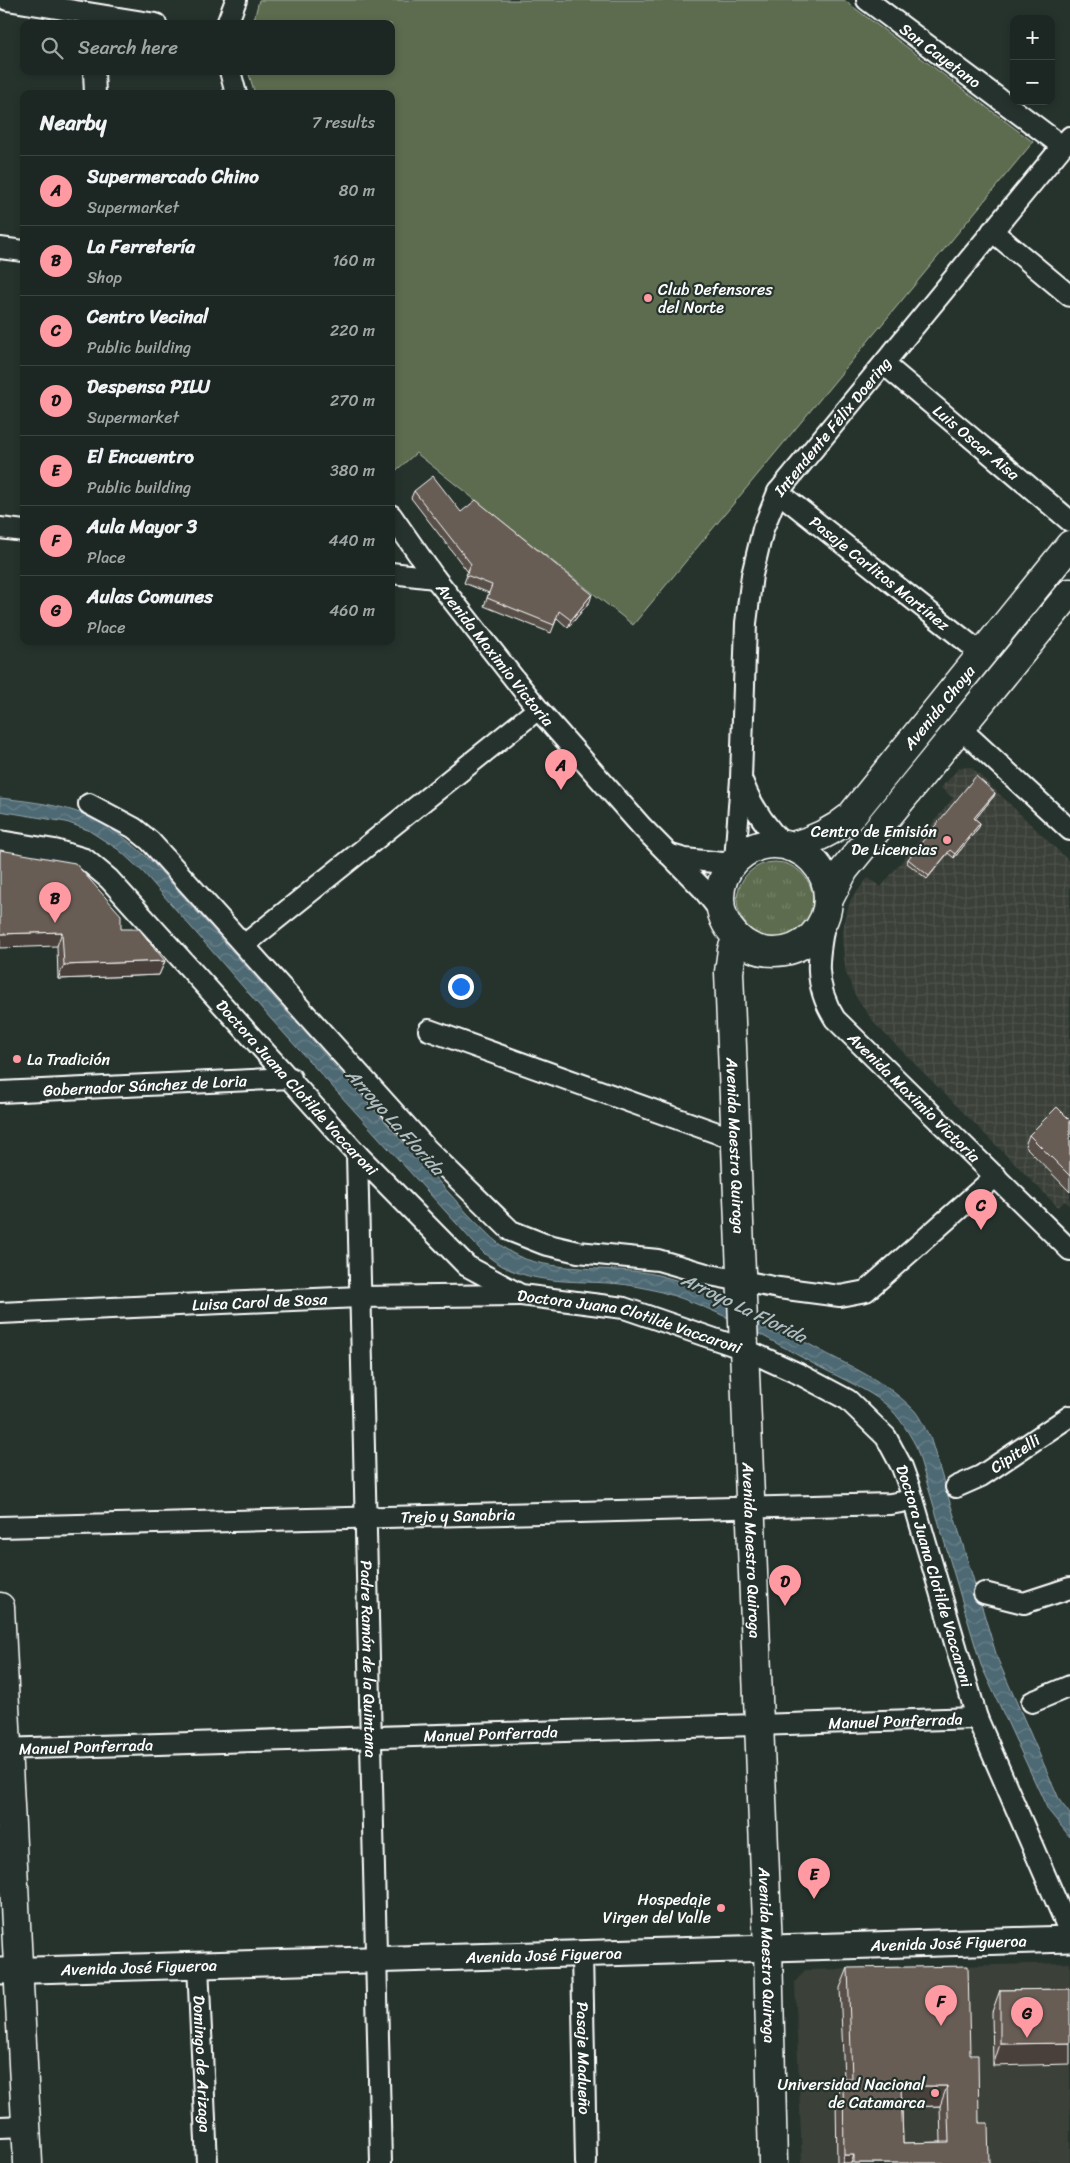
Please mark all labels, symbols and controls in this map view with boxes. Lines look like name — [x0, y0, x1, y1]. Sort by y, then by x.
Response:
street label: San Cayetano — [893, 15, 988, 96]
map controls — [1010, 15, 1055, 105]
button: + — [1010, 15, 1055, 60]
search box — [20, 20, 395, 75]
text: Search here — [78, 31, 178, 64]
icon: search — [38, 34, 66, 62]
button: − — [1010, 60, 1055, 105]
text: Nearby — [40, 104, 106, 142]
text: 7 results — [312, 108, 375, 137]
text: Supermercado Chino — [87, 160, 259, 193]
text: A — [51, 176, 61, 205]
text: 80 m — [339, 176, 375, 205]
text: Supermarket — [87, 193, 179, 222]
text: La Ferretería — [87, 230, 195, 263]
text: B — [51, 246, 61, 275]
text: 160 m — [332, 246, 375, 275]
text: Shop — [87, 263, 122, 292]
place label: Club Defensores del Norte — [658, 275, 773, 322]
marker: Club Defensores del Norte — [642, 292, 654, 304]
text: Centro Vecinal — [87, 300, 208, 333]
text: C — [51, 316, 61, 345]
text: 220 m — [330, 316, 375, 345]
text: Public building — [87, 333, 191, 362]
street label: Intendente Félix Doering — [765, 350, 899, 504]
text: Despensa PILU — [87, 370, 210, 403]
text: D — [51, 386, 61, 415]
text: 270 m — [330, 386, 375, 415]
street label: Luis Oscar Aisa — [926, 397, 1027, 489]
text: Supermarket — [87, 403, 179, 432]
text: El Encuentro — [87, 440, 194, 473]
text: E — [52, 456, 60, 485]
text: 380 m — [330, 456, 375, 485]
text: Public building — [87, 473, 191, 502]
street label: Pasaje Carlitos Martínez — [803, 508, 957, 639]
text: Aula Mayor 3 — [87, 510, 197, 543]
text: F — [52, 526, 60, 555]
text: 440 m — [328, 526, 375, 555]
text: Place — [87, 543, 126, 572]
street label: Avenida Maximio Victoria — [428, 575, 562, 734]
text: Aulas Comunes — [87, 580, 213, 613]
text: G — [51, 596, 61, 625]
text: 460 m — [329, 596, 375, 625]
text: Place — [87, 613, 126, 642]
street label: Avenida Choya — [895, 658, 984, 757]
pin: A — [545, 749, 577, 790]
place label: Centro de Emisión De Licencias — [811, 817, 938, 864]
marker: Centro de Emisión De Licencias — [941, 834, 953, 846]
pin: B — [39, 882, 71, 923]
your location — [448, 974, 474, 1000]
street label: Doctora Juana Clotilde Vaccaroni — [208, 992, 386, 1183]
street label: Avenida Maximio Victoria — [840, 1024, 988, 1171]
place label: La Tradición — [27, 1045, 111, 1074]
marker: La Tradición — [11, 1053, 23, 1065]
street label: Avenida Maestro Quiroga — [717, 1056, 753, 1234]
water label: Arroyo La Florida — [337, 1060, 454, 1185]
street label: Gobernador Sánchez de Loria — [42, 1066, 248, 1105]
pin: C — [965, 1189, 997, 1230]
water label: Arroyo La Florida — [675, 1263, 814, 1353]
street label: Doctora Juana Clotilde Vaccaroni — [516, 1281, 746, 1362]
street label: Luisa Carol de Sosa — [191, 1284, 329, 1319]
street label: Cipitelli — [984, 1426, 1047, 1481]
street label: Doctora Juana Clotilde Vaccaroni — [887, 1460, 981, 1691]
street label: Avenida Maestro Quiroga — [734, 1461, 770, 1639]
street label: Trejo y Sanabria — [400, 1500, 515, 1532]
street label: Padre Ramón de la Quintana — [352, 1560, 385, 1758]
pin: D — [769, 1565, 801, 1606]
street label: Manuel Ponferrada — [828, 1704, 963, 1738]
street label: Manuel Ponferrada — [423, 1717, 558, 1751]
street label: Manuel Ponferrada — [18, 1730, 154, 1763]
pin: E — [798, 1858, 830, 1899]
street label: Avenida Maestro Quiroga — [750, 1865, 784, 2043]
place label: Hospedaje Virgen del Valle — [603, 1885, 711, 1932]
marker: Hospedaje Virgen del Valle — [715, 1902, 727, 1914]
street label: Avenida José Figueroa — [869, 1926, 1027, 1960]
street label: Avenida José Figueroa — [464, 1938, 622, 1972]
street label: Avenida José Figueroa — [59, 1951, 217, 1984]
pin: F — [925, 1985, 957, 2026]
street label: Domingo de Arizaga — [184, 1995, 220, 2133]
pin: G — [1011, 1997, 1043, 2038]
street label: Pasaje Madueño — [568, 2001, 599, 2115]
place label: Universidad Nacional de Catamarca — [777, 2070, 926, 2117]
marker: Universidad Nacional de Catamarca — [929, 2087, 941, 2099]

